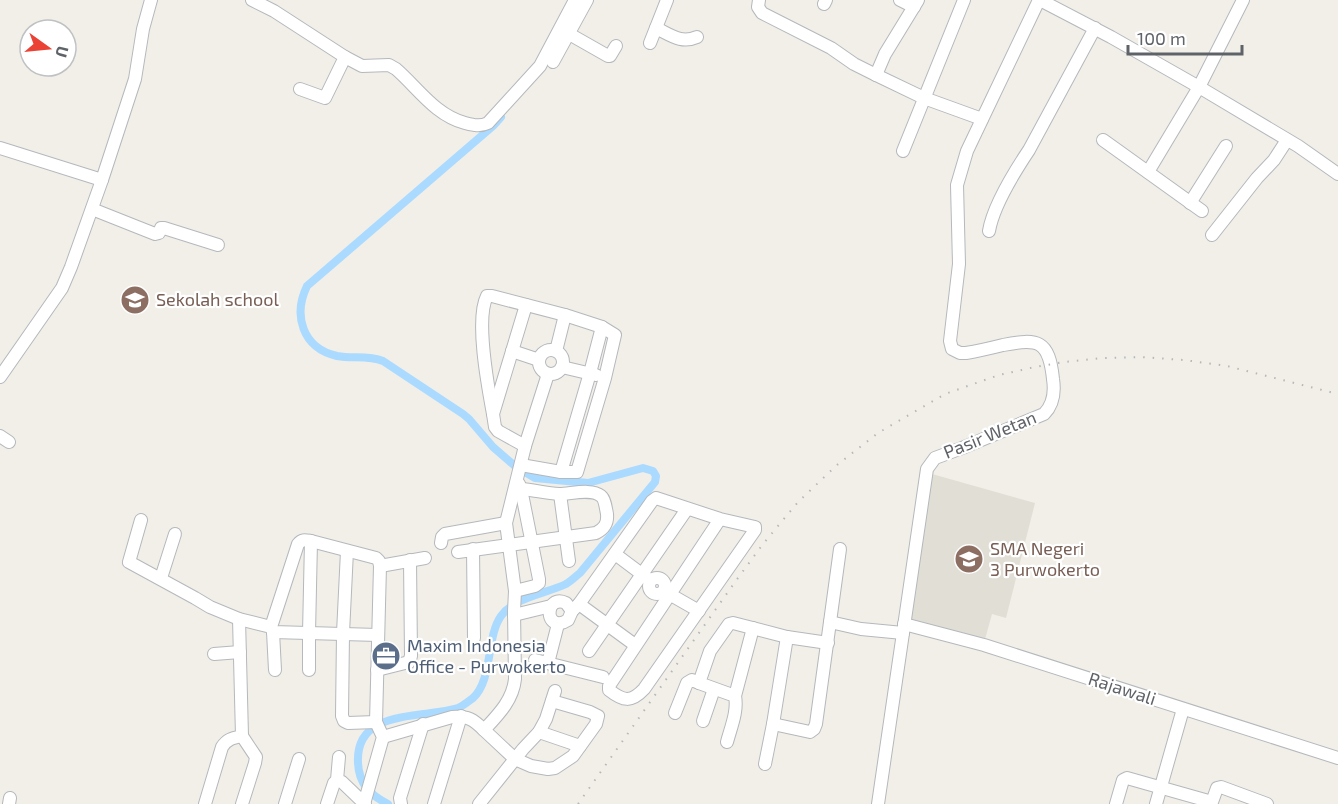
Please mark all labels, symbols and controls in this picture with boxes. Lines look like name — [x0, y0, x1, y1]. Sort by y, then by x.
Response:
north arrow — [18, 18, 78, 78]
scale bar — [1128, 18, 1242, 56]
text: 100 m — [1137, 27, 1186, 49]
text: U — [52, 44, 74, 60]
school or university icon: Sekolah school — [119, 284, 151, 316]
place label: Sekolah school — [156, 288, 279, 310]
street label: Pasir Wetan — [940, 405, 1039, 463]
place label: SMA Negeri 3 Purwokerto — [990, 537, 1100, 580]
school or university icon: SMA Negeri 3 Purwokerto — [953, 543, 985, 575]
place label: Maxim Indonesia Office - Purwokerto — [407, 634, 566, 677]
office icon: Maxim Indonesia Office - Purwokerto — [370, 640, 402, 672]
street label: Rajawali — [1086, 667, 1159, 709]

